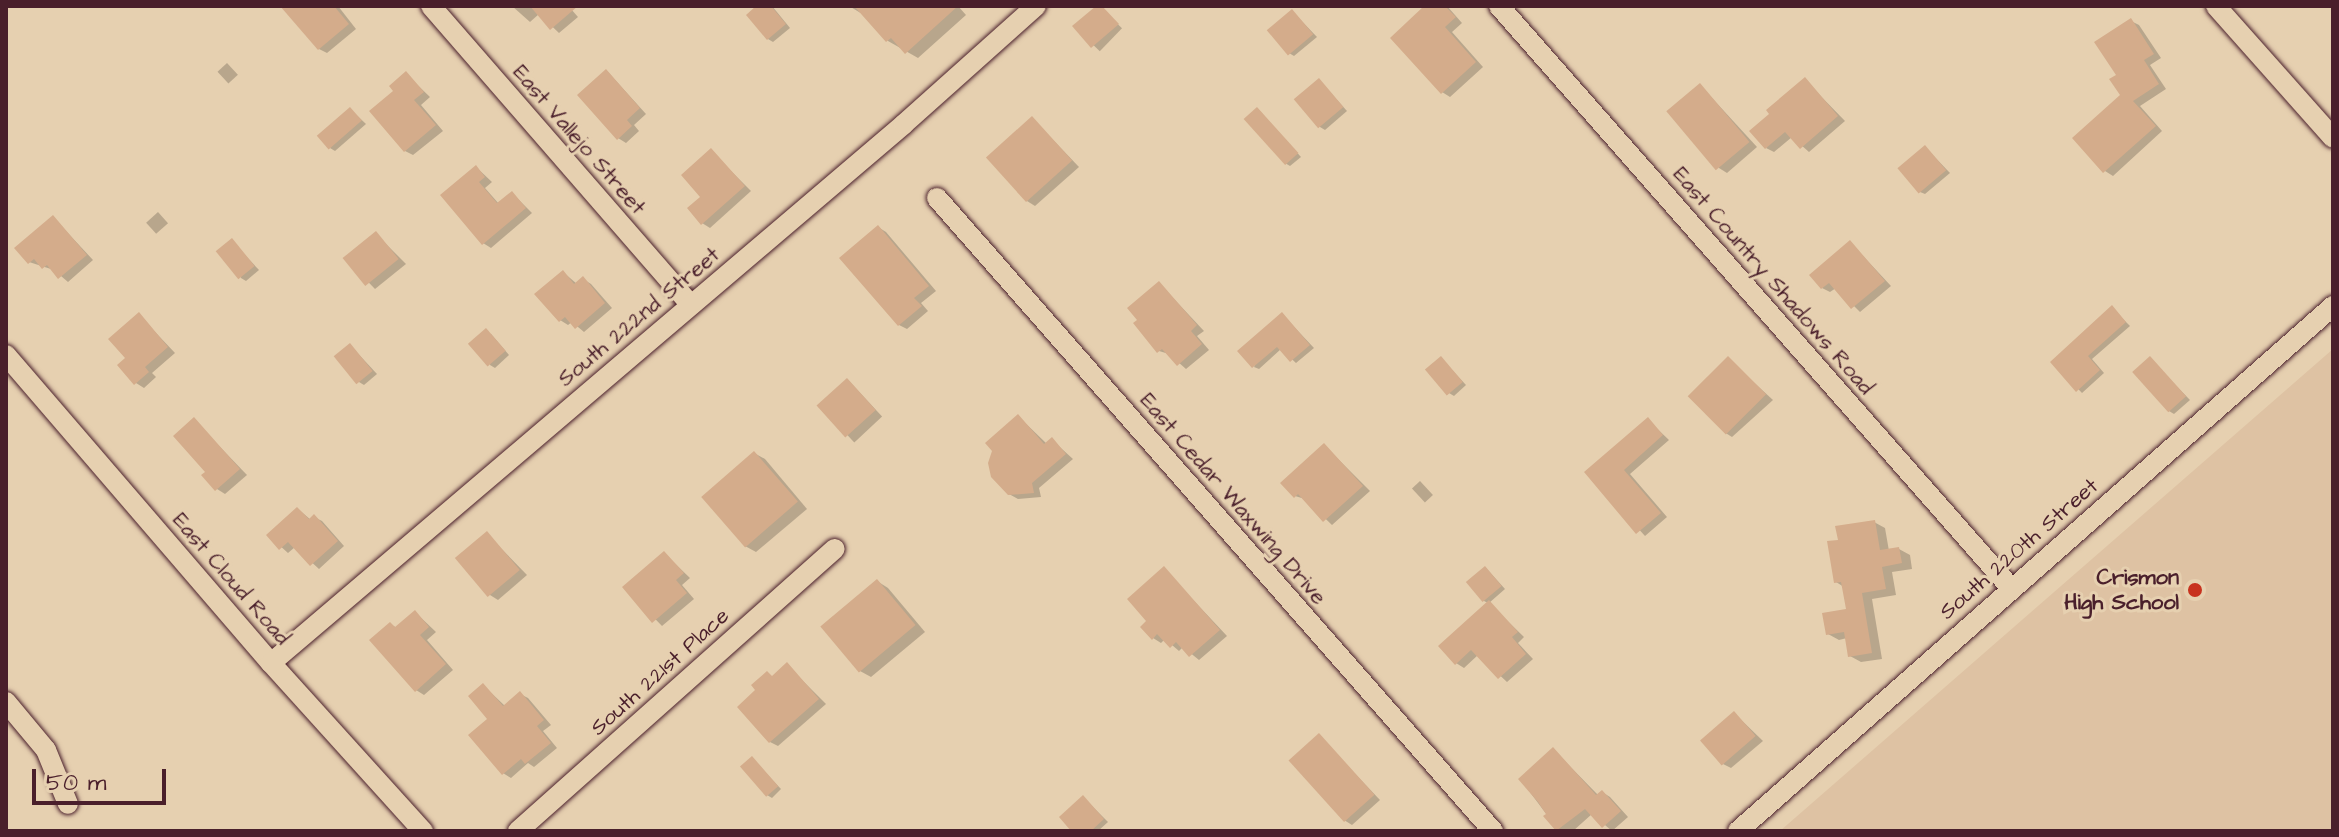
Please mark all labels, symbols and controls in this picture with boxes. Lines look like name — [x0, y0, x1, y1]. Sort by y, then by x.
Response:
street label: East Vallejo Street — [507, 60, 651, 220]
street label: East Country Shadows Road — [1667, 162, 1879, 400]
street label: South 222nd Street — [553, 242, 725, 392]
street label: East Cedar Waxwing Drive — [1134, 388, 1332, 610]
street label: South 220th Street — [1934, 473, 2104, 625]
street label: East Cloud Road — [167, 508, 295, 650]
place label: Crismon High School — [2064, 564, 2179, 616]
marker: Crismon High School — [2186, 581, 2204, 599]
street label: South 221st Place — [585, 603, 735, 741]
scale bar — [36, 753, 170, 803]
text: 50 m — [46, 766, 106, 800]

